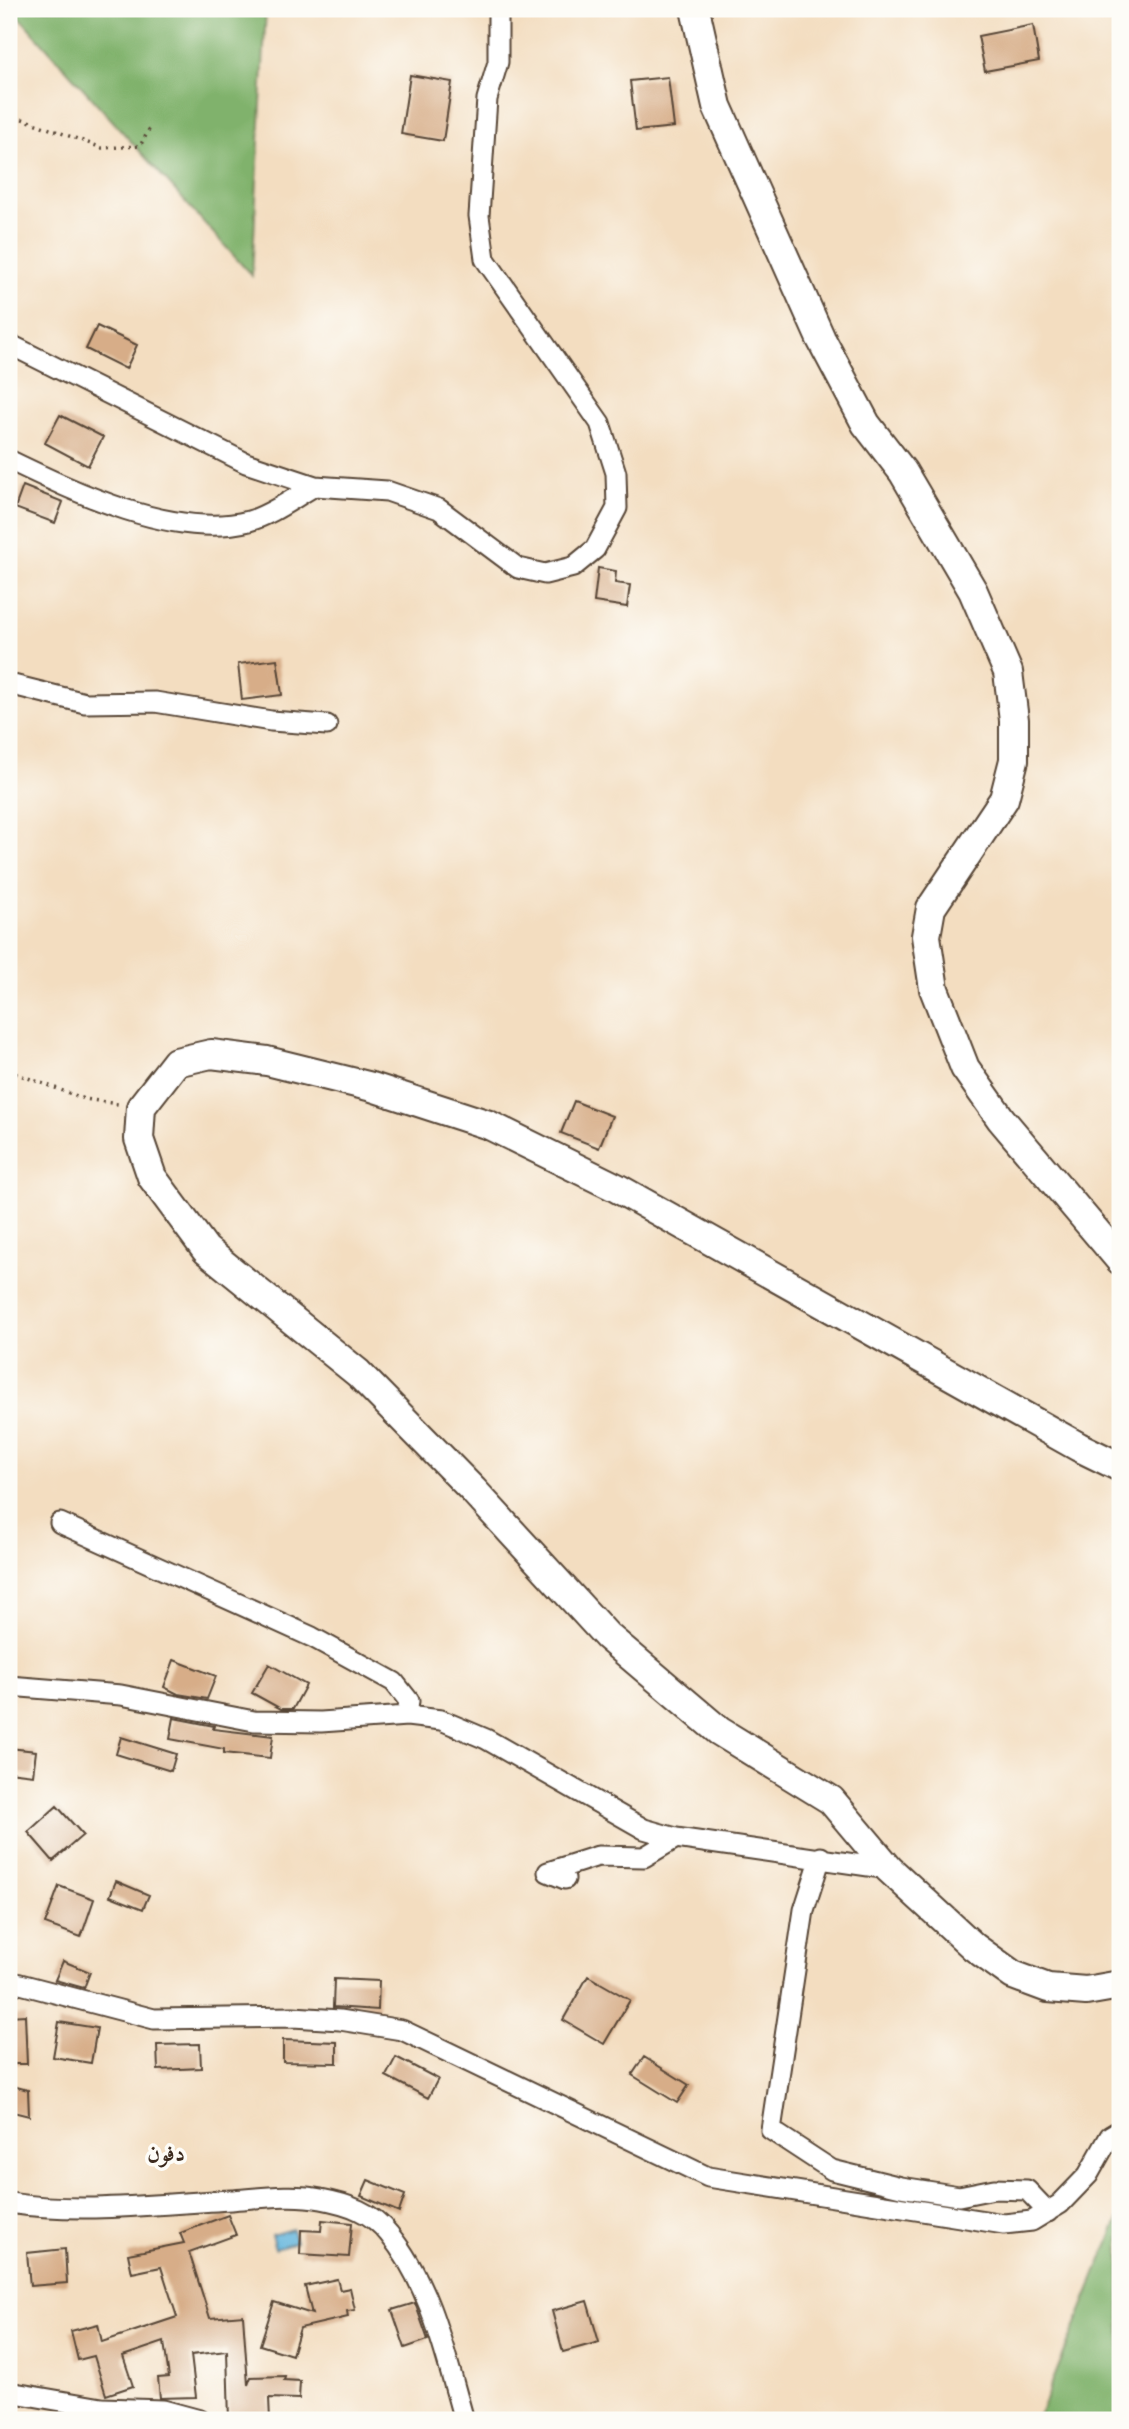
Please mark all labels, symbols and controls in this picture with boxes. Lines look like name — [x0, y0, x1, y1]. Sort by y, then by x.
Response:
district label: دفون — [147, 2139, 185, 2168]

